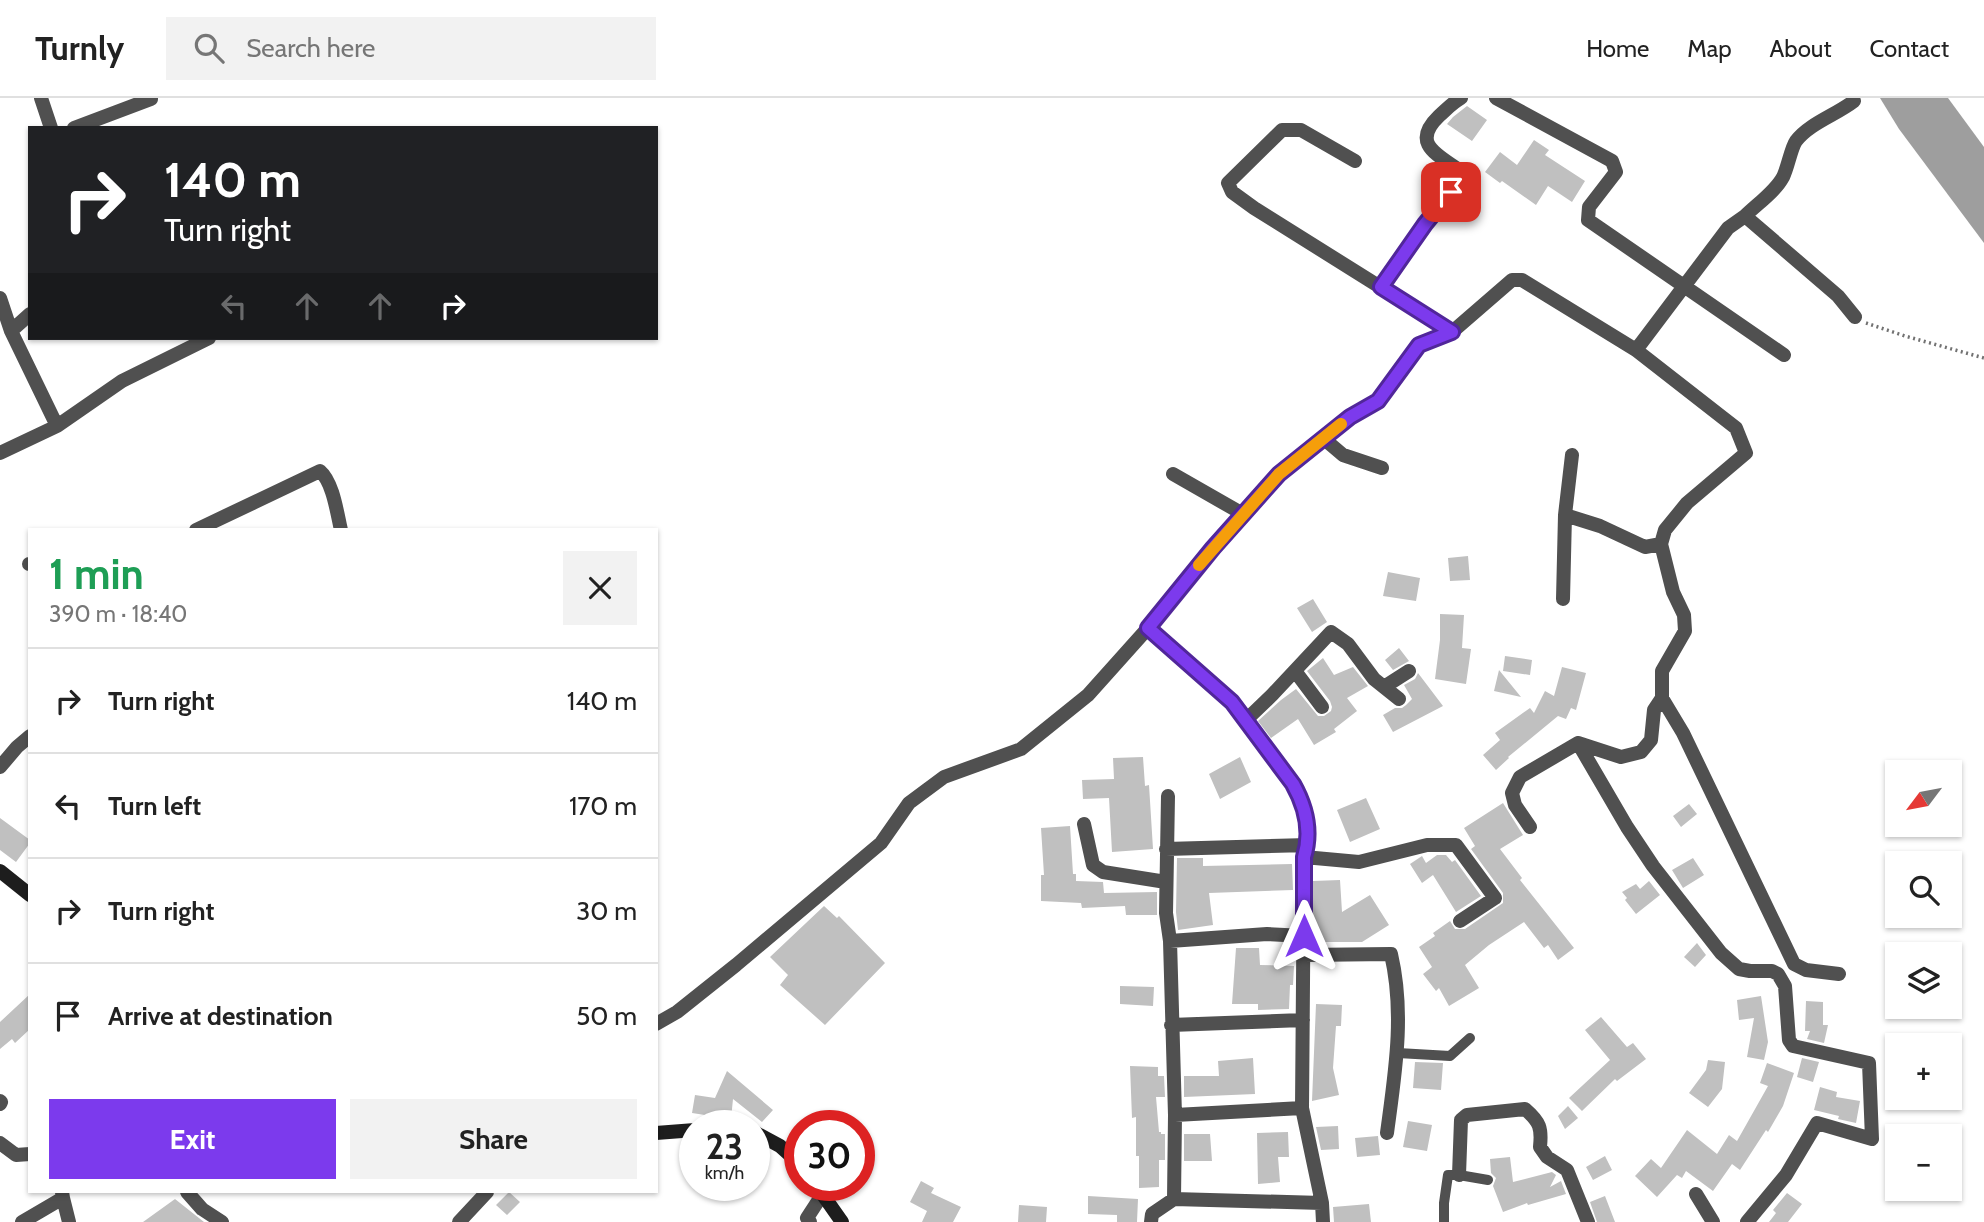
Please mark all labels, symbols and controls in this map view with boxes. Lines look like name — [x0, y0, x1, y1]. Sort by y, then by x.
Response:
search box — [166, 17, 656, 80]
text: Turnly — [35, 28, 124, 68]
icon: search — [190, 29, 228, 67]
text: Search here — [246, 32, 375, 64]
text: Home — [1586, 34, 1649, 63]
text: Map — [1687, 34, 1732, 63]
text: About — [1770, 34, 1832, 63]
text: Contact — [1870, 34, 1949, 63]
text: 140 m — [164, 150, 301, 209]
icon: right — [49, 154, 140, 245]
pin — [1421, 162, 1481, 222]
icon: arrive — [1432, 173, 1470, 211]
text: Turn right — [164, 210, 291, 249]
icon: left — [215, 287, 253, 325]
icon: ahead — [288, 287, 326, 325]
icon: ahead — [361, 287, 399, 325]
icon: right — [434, 287, 472, 325]
text: 1 min — [49, 548, 144, 600]
button: close — [563, 551, 637, 625]
text: 390 m · 18:40 — [49, 600, 187, 628]
icon: right — [49, 682, 87, 720]
text: Turn right — [108, 685, 214, 717]
text: 140 m — [567, 685, 637, 717]
north arrow — [1885, 760, 1962, 836]
map controls — [1885, 760, 1962, 1201]
icon: left — [49, 787, 87, 825]
text: Turn left — [108, 790, 201, 822]
text: 170 m — [569, 790, 637, 822]
button: search — [1885, 851, 1962, 928]
icon: right — [49, 892, 87, 930]
text: Turn right — [108, 895, 214, 927]
text: 30 m — [576, 895, 637, 927]
position arrow — [1267, 899, 1341, 973]
button: layers — [1885, 942, 1962, 1019]
icon: arrive — [49, 997, 87, 1035]
text: Arrive at destination — [108, 1000, 333, 1032]
text: 50 m — [576, 1000, 637, 1032]
button: + — [1885, 1033, 1962, 1110]
button: Exit — [49, 1099, 336, 1179]
button: Share — [350, 1099, 637, 1179]
speed limit sign: 30 — [784, 1110, 875, 1201]
button: − — [1885, 1124, 1962, 1201]
text: 23 — [706, 1125, 743, 1168]
text: km/h — [705, 1162, 744, 1184]

